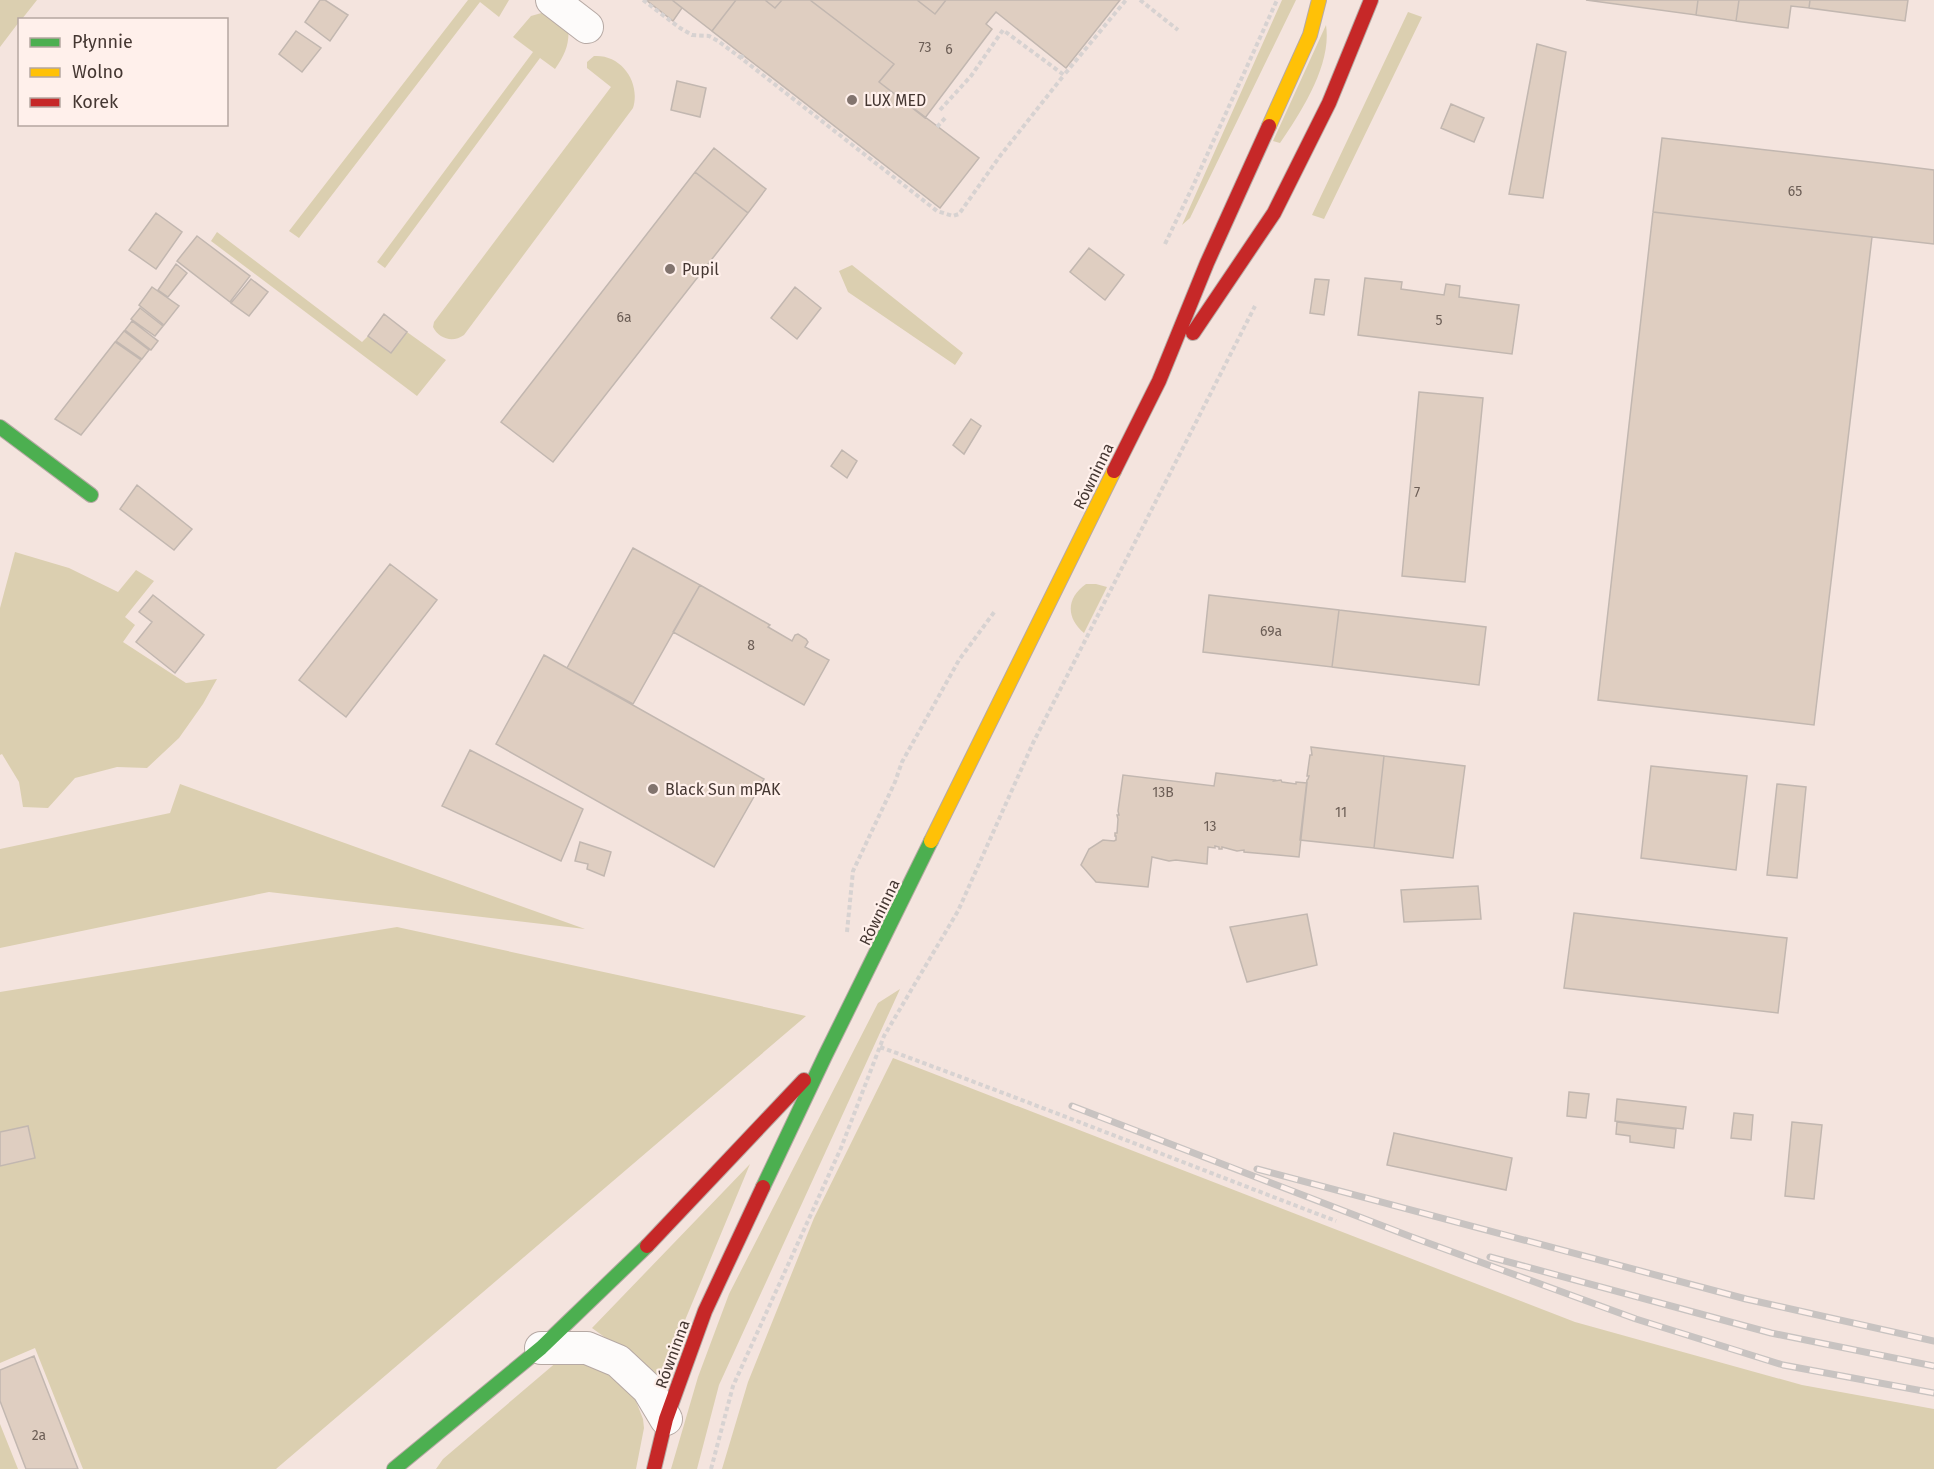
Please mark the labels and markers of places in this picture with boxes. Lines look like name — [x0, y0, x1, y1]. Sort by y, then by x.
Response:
place label: LUX MED — [864, 91, 926, 110]
marker: LUX MED — [845, 93, 859, 107]
place label: Pupil — [682, 260, 719, 279]
marker: Pupil — [663, 262, 677, 276]
place label: Black Sun mPAK — [665, 780, 781, 799]
marker: Black Sun mPAK — [646, 782, 660, 796]

